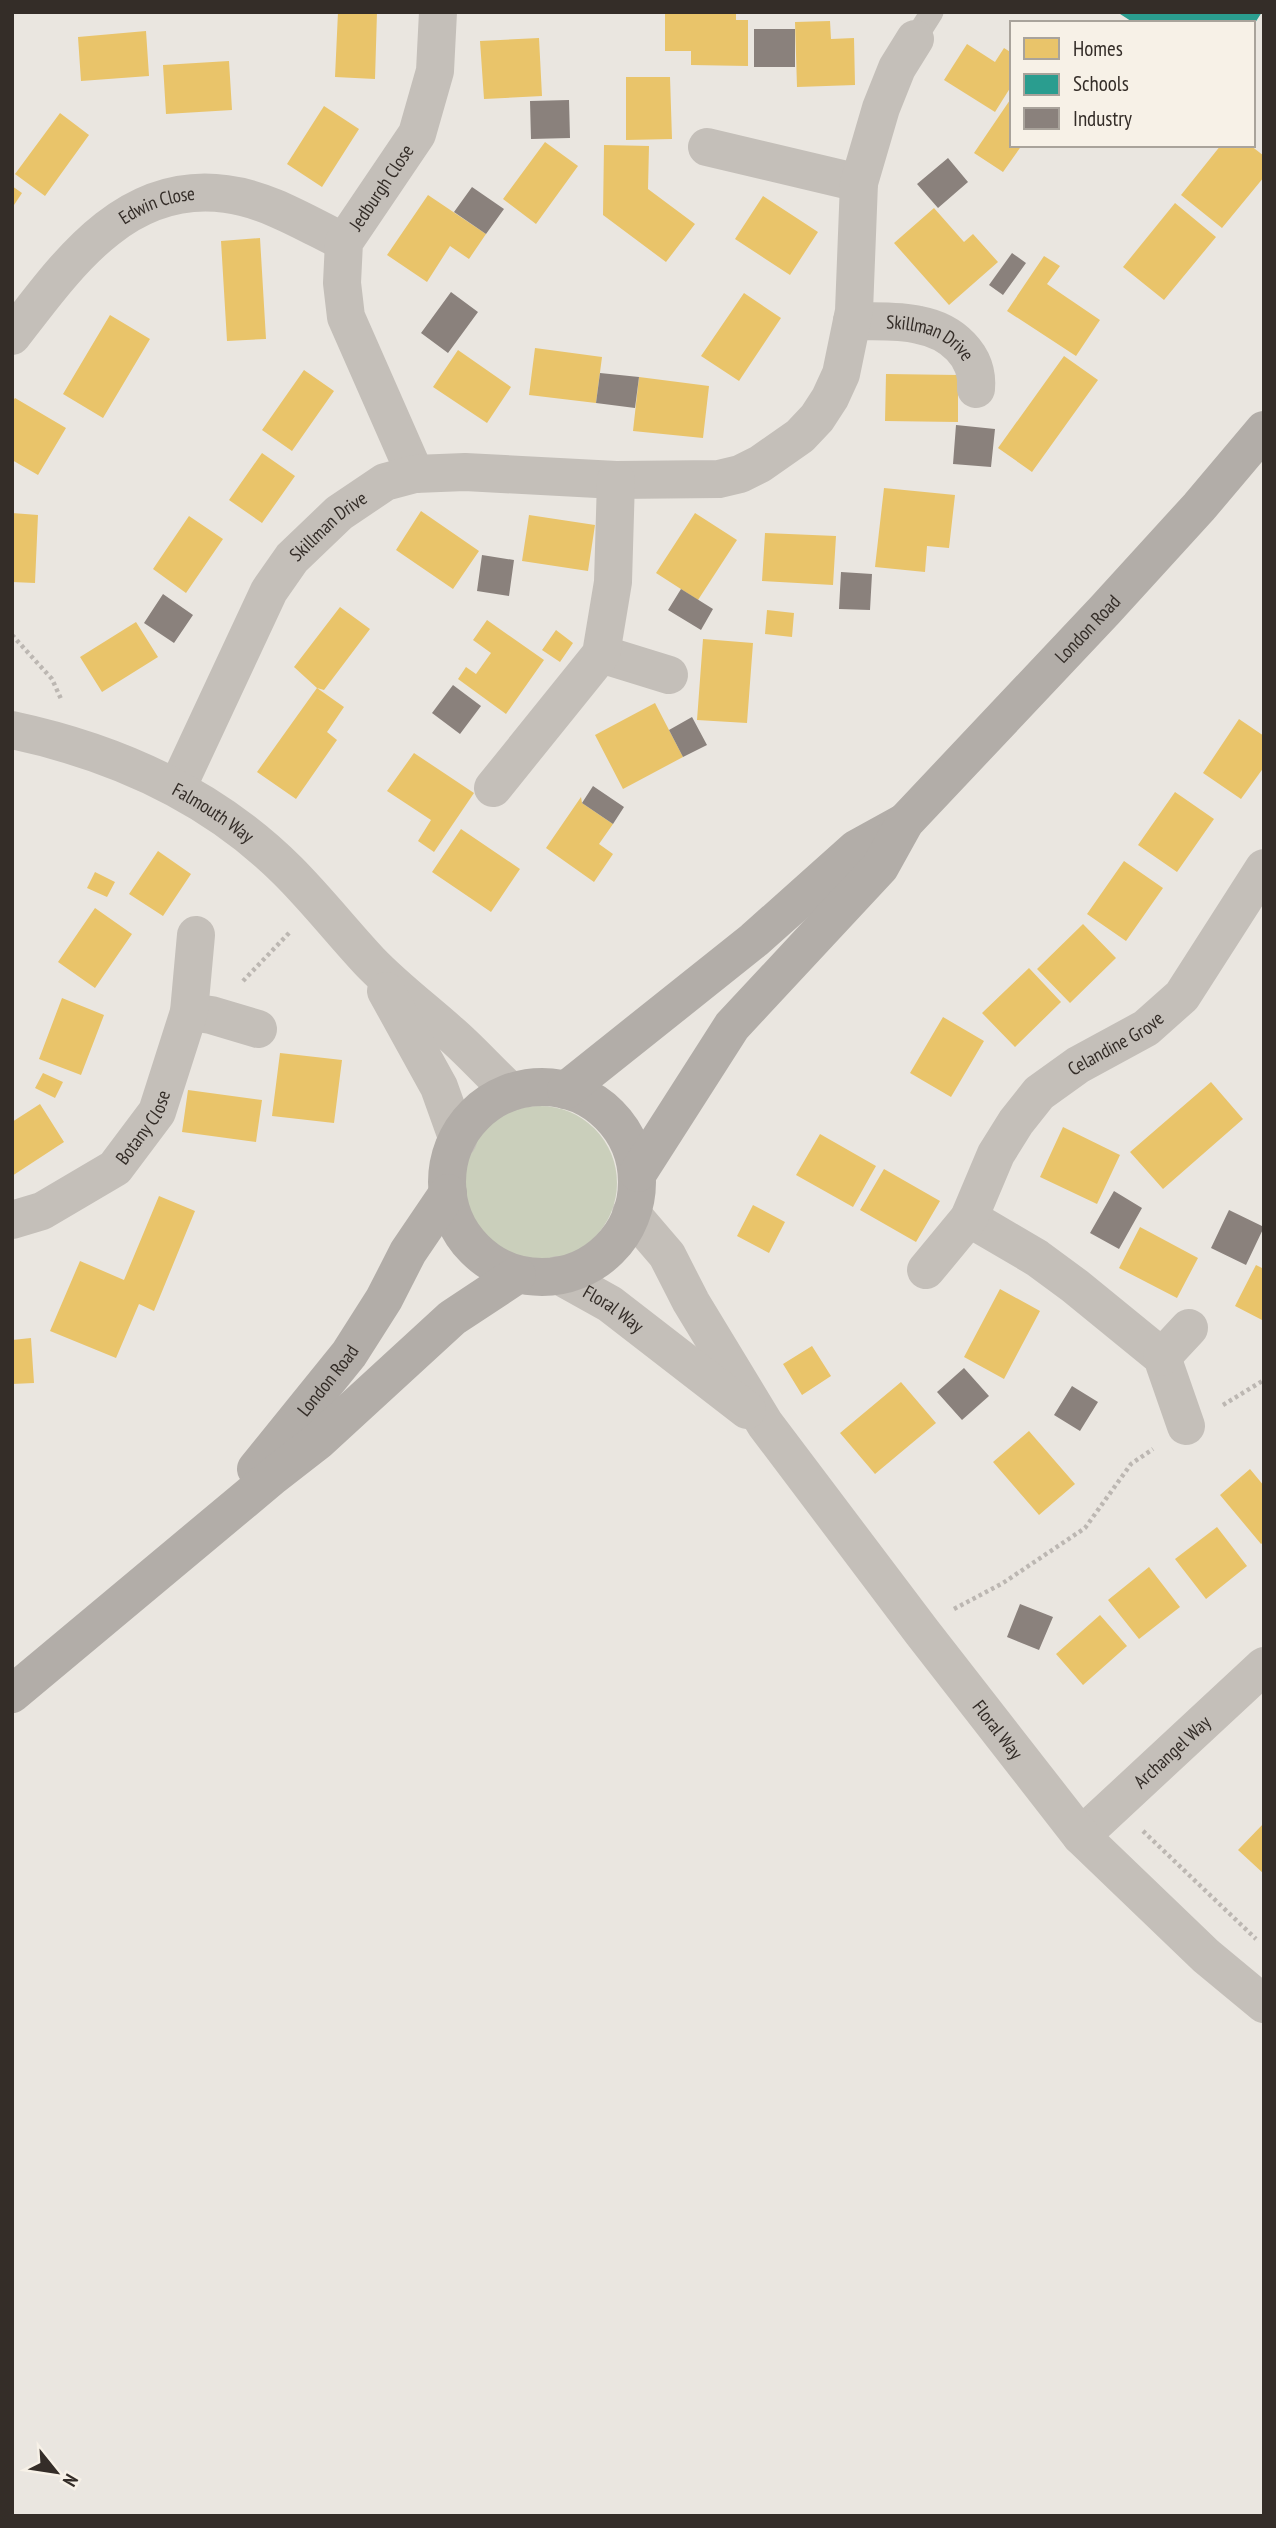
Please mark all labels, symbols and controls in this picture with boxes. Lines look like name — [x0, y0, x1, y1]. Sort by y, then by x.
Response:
legend — [1010, 21, 1255, 147]
text: Homes — [1073, 35, 1123, 62]
text: Schools — [1073, 70, 1129, 97]
text: Industry — [1073, 105, 1132, 132]
street label: Jedburgh Close — [343, 139, 419, 236]
street label: Edwin Close — [114, 181, 196, 229]
street label: Skillman Drive — [886, 309, 980, 365]
street label: Skillman Drive — [284, 486, 372, 566]
street label: London Road — [1050, 589, 1125, 668]
street label: Falmouth Way — [168, 777, 260, 848]
street label: Celandine Grove — [1063, 1006, 1169, 1081]
street label: Botany Close — [110, 1087, 175, 1169]
street label: Floral Way — [579, 1280, 649, 1338]
street label: London Road — [292, 1340, 364, 1421]
street label: Floral Way — [968, 1695, 1029, 1765]
street label: Archangel Way — [1128, 1709, 1216, 1793]
north arrow — [21, 2437, 91, 2507]
text: N — [58, 2470, 84, 2491]

